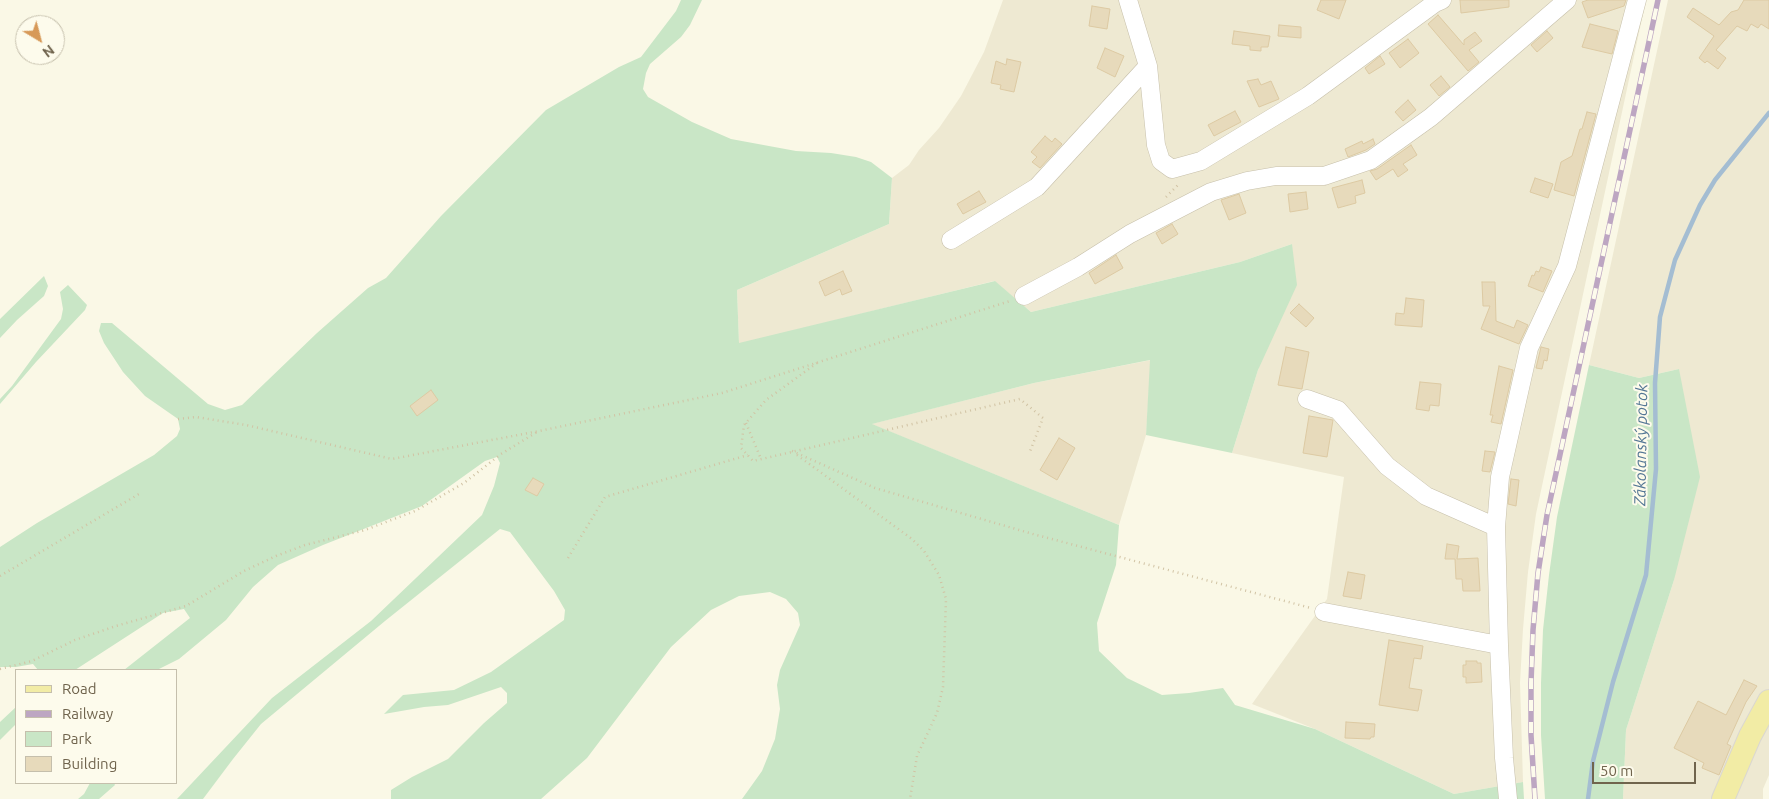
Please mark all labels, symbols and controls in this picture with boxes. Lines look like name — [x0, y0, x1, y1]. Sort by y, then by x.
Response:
north arrow — [15, 15, 65, 65]
text: N — [39, 42, 57, 61]
water label: Zákolanský potok — [1630, 384, 1652, 506]
legend — [15, 669, 178, 784]
text: Road — [62, 680, 97, 697]
text: Railway — [62, 705, 113, 722]
text: Park — [62, 730, 92, 747]
scale bar — [1594, 752, 1698, 784]
text: Building — [62, 755, 117, 772]
text: 50 m — [1600, 762, 1633, 779]

